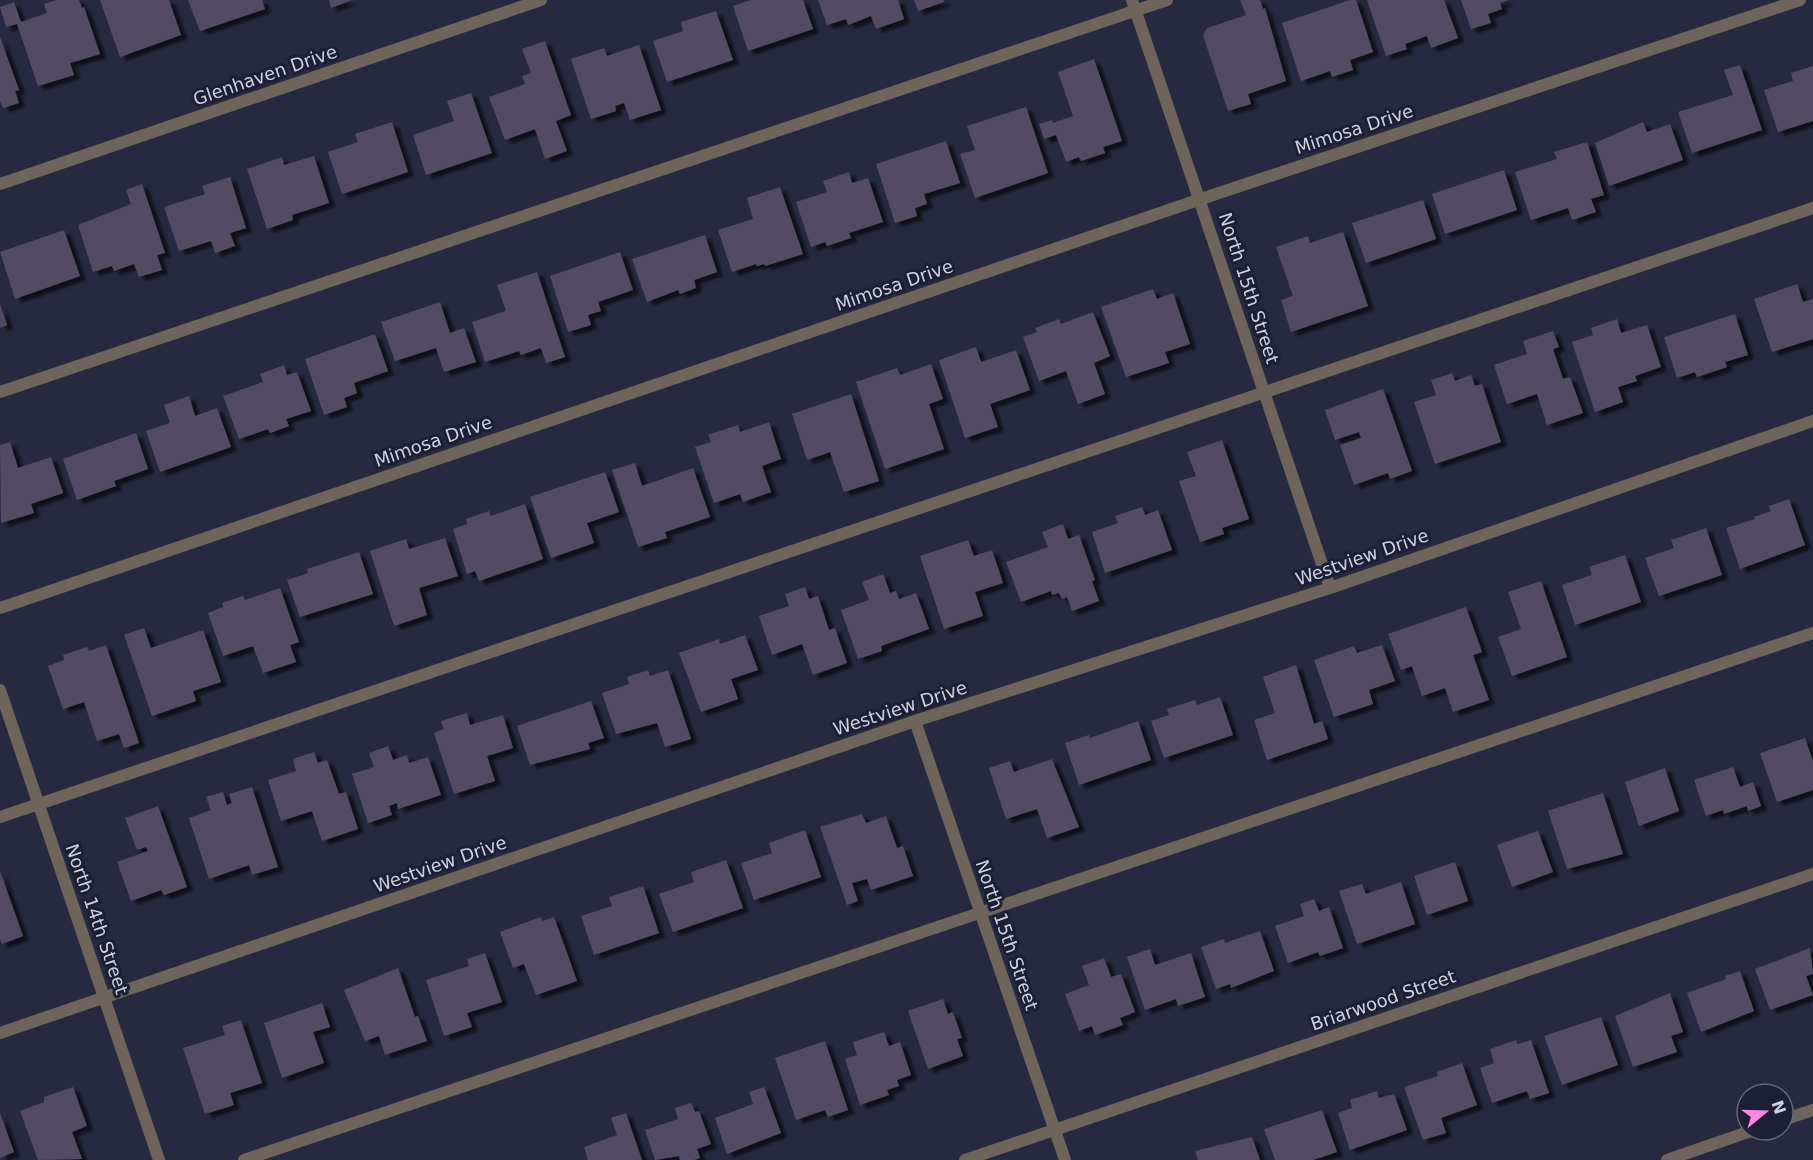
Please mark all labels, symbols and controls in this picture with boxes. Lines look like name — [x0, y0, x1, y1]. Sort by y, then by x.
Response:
street label: Glenhaven Drive — [190, 41, 340, 109]
street label: Mimosa Drive — [1292, 100, 1416, 158]
street label: North 15th Street — [1215, 210, 1283, 366]
street label: Mimosa Drive — [832, 255, 956, 315]
street label: Mimosa Drive — [371, 411, 495, 471]
street label: Westview Drive — [1293, 524, 1431, 590]
street label: Westview Drive — [830, 676, 970, 740]
street label: Westview Drive — [371, 831, 509, 897]
street label: North 14th Street — [61, 841, 133, 997]
street label: North 15th Street — [971, 857, 1043, 1013]
street label: Briarwood Street — [1308, 965, 1458, 1035]
north arrow — [1735, 1082, 1795, 1142]
text: N — [1768, 1098, 1790, 1117]

